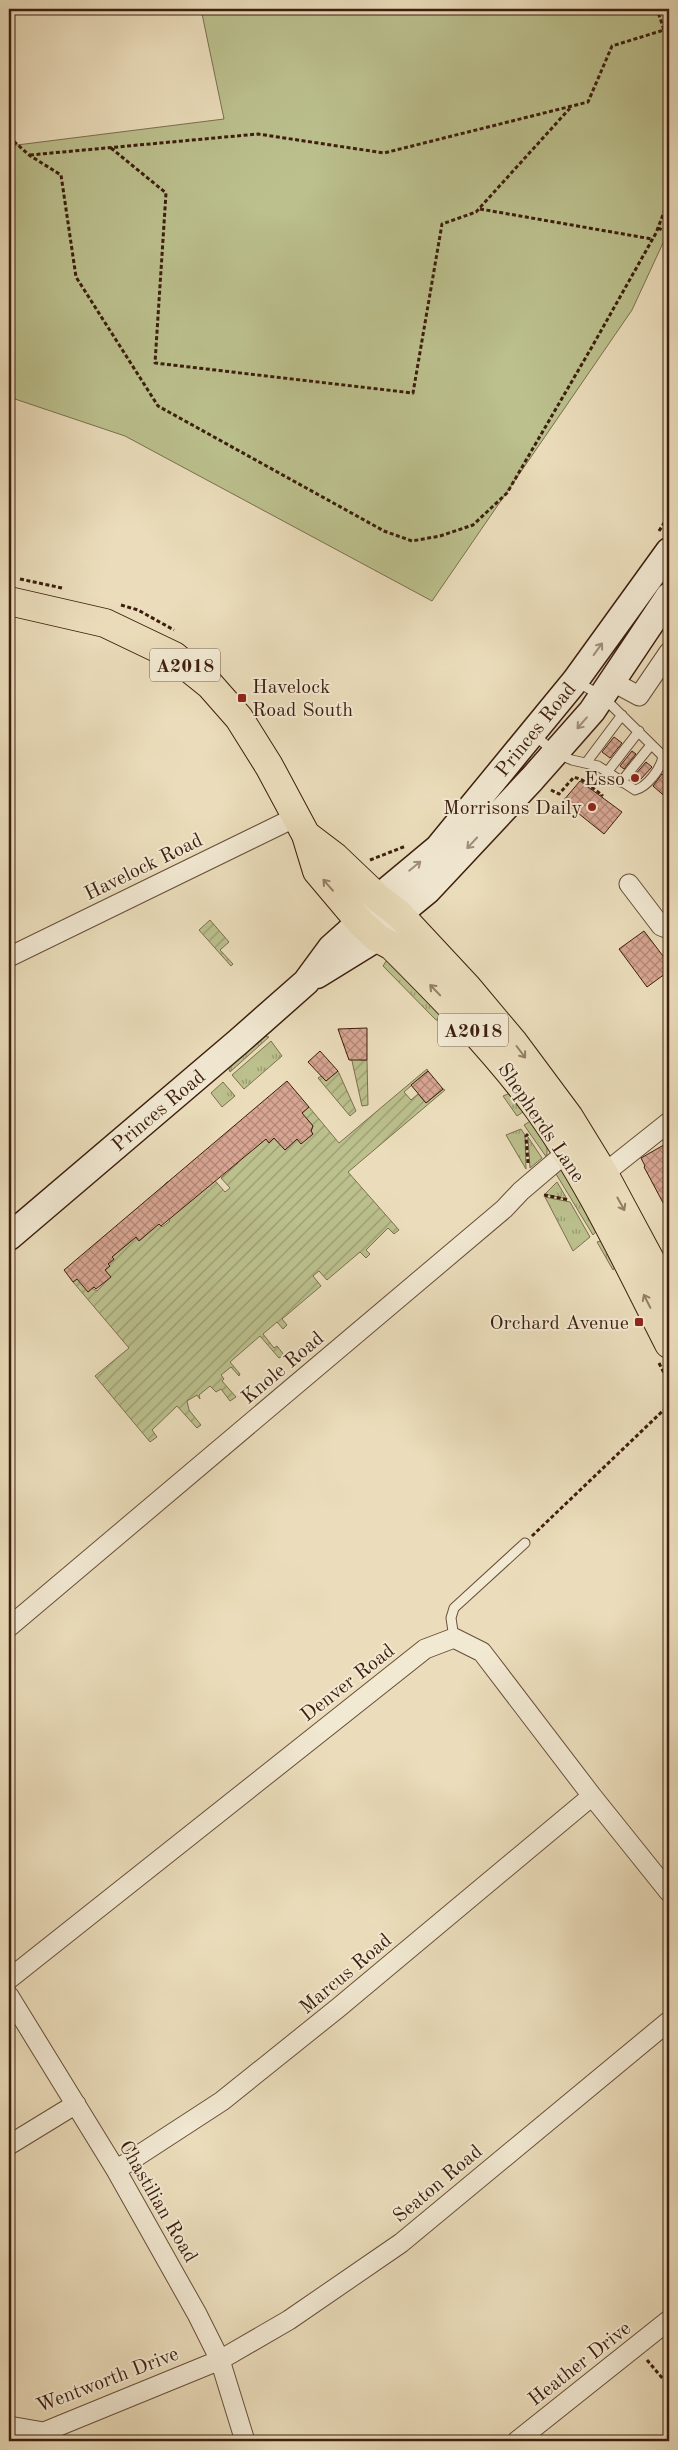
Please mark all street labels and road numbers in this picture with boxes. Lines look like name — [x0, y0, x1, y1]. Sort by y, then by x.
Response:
road number: A2018 — [150, 648, 220, 682]
street label: Princes Road — [493, 679, 580, 781]
street label: Havelock Road — [82, 831, 206, 905]
road number: A2018 — [438, 1014, 508, 1046]
street label: Shepherds Lane — [493, 1060, 588, 1186]
street label: Princes Road — [109, 1067, 210, 1156]
street label: Knole Road — [238, 1329, 328, 1409]
street label: Denver Road — [298, 1641, 399, 1726]
street label: Marcus Road — [297, 1931, 396, 2019]
street label: Chastilian Road — [114, 2138, 200, 2266]
street label: Seaton Road — [390, 2142, 487, 2227]
street label: Heather Drive — [525, 2319, 635, 2411]
street label: Wentworth Drive — [34, 2345, 182, 2417]

